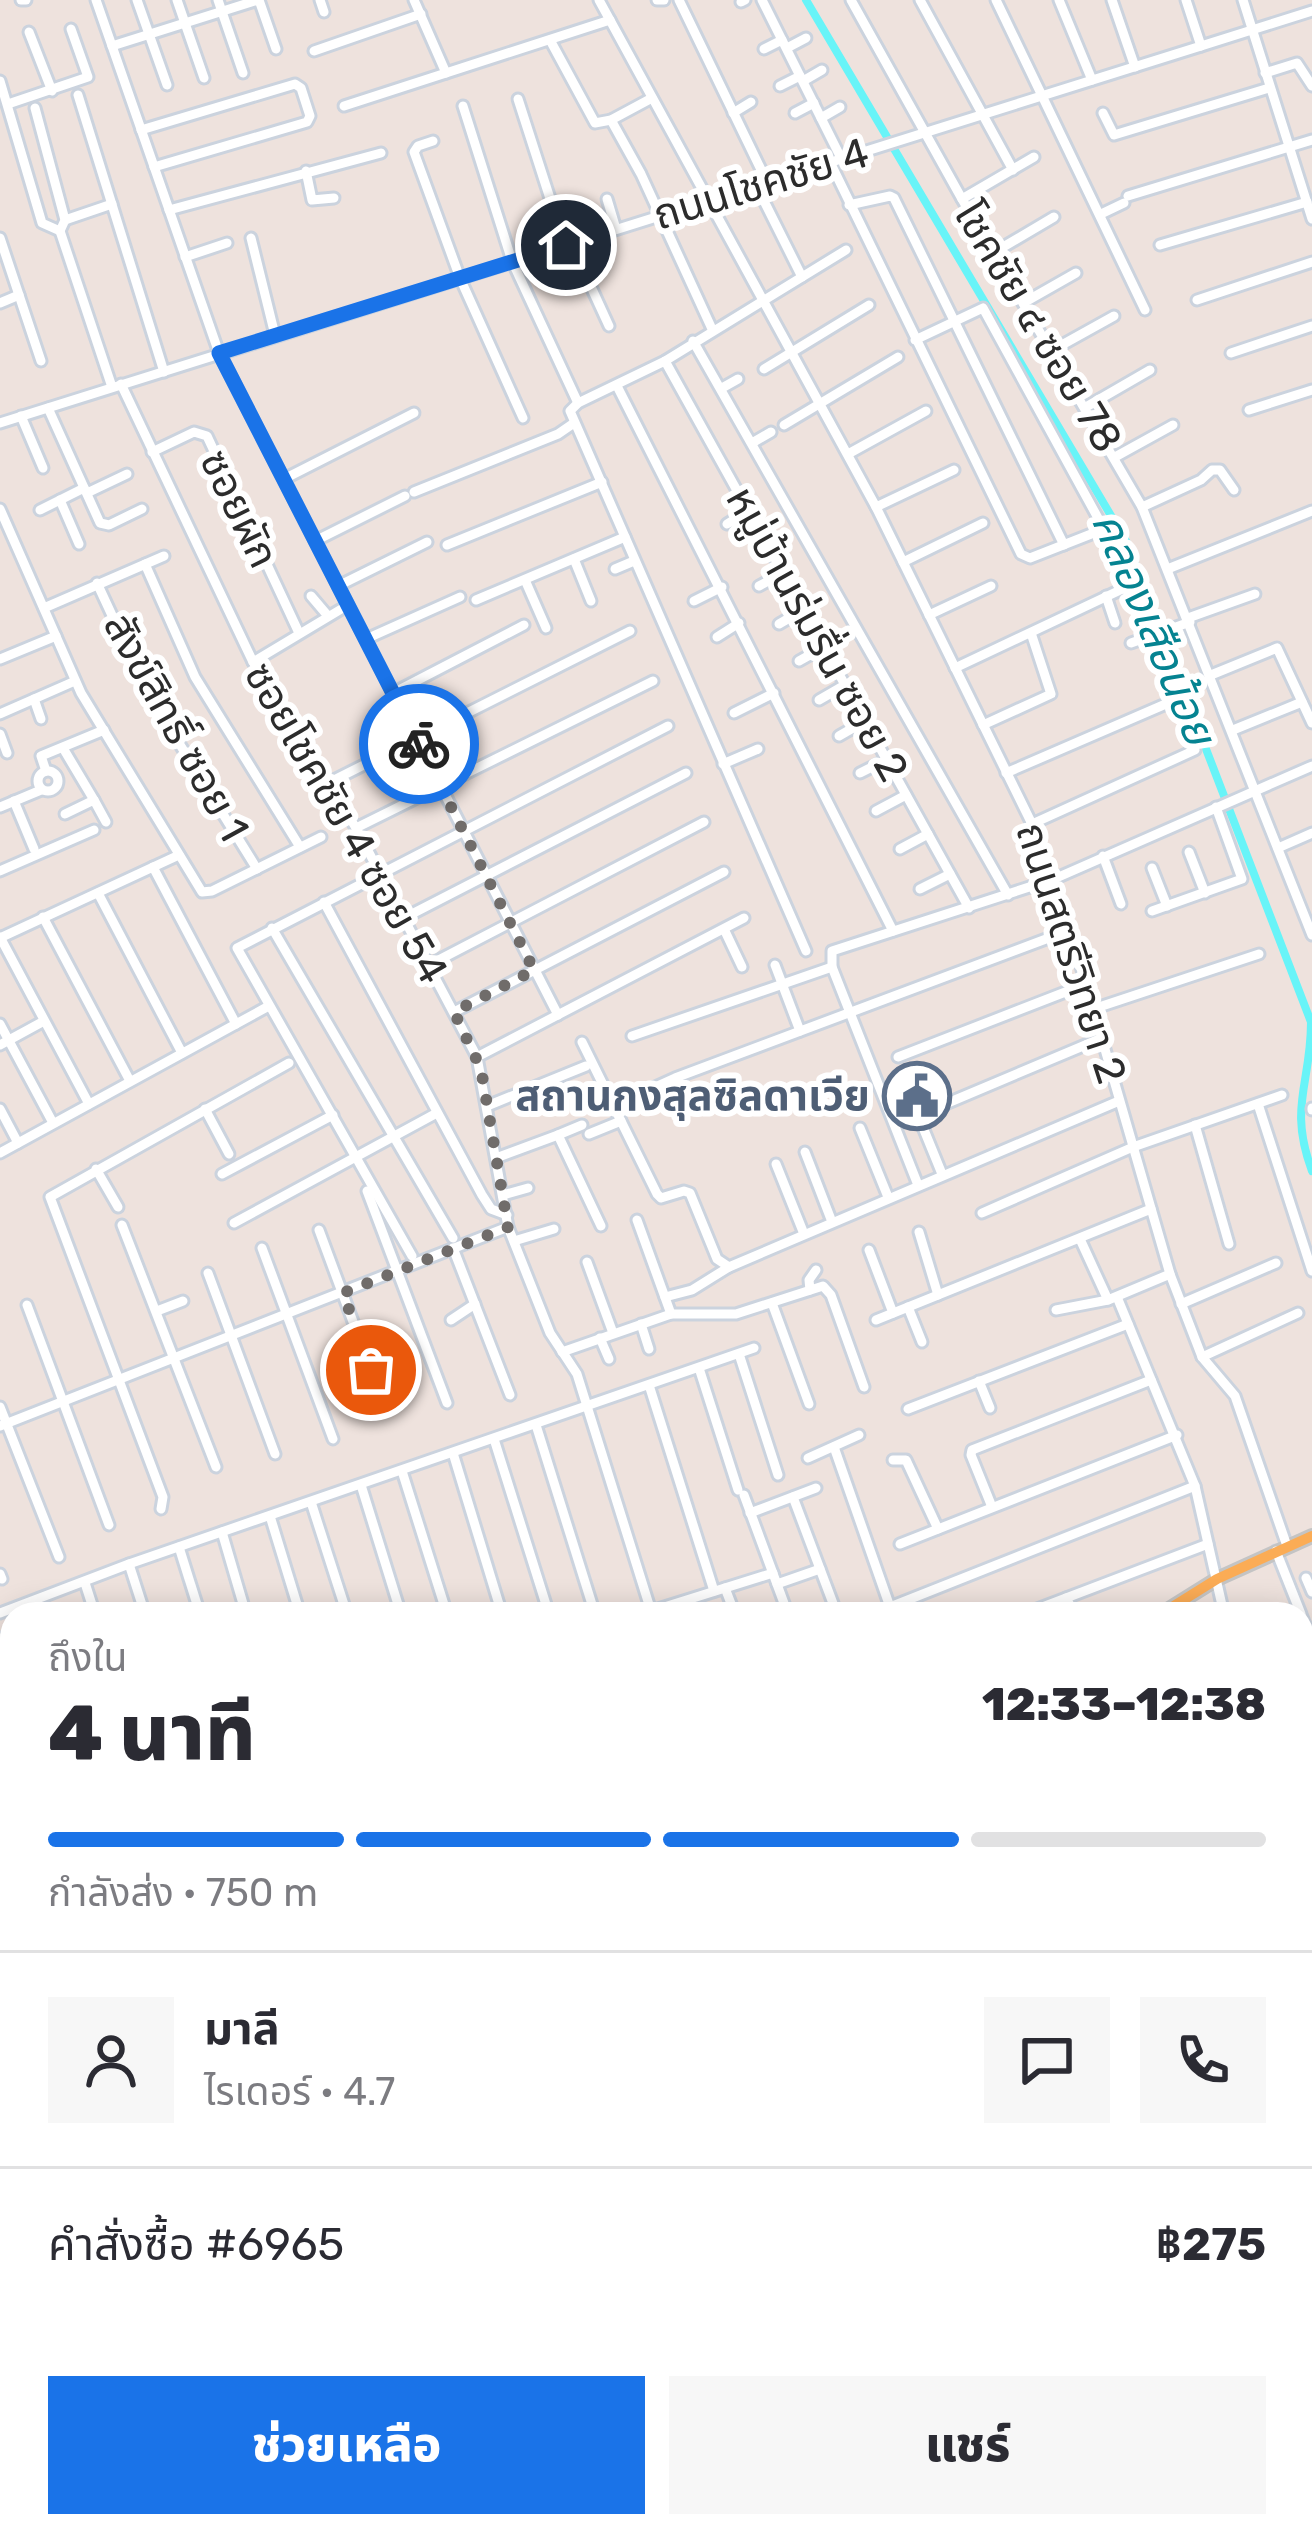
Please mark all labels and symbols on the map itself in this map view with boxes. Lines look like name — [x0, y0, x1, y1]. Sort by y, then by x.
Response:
street label: ถนนโชคชัย 4 — [647, 128, 875, 240]
street label: โชคชัย ๔ ซอย 78 — [944, 193, 1132, 461]
pin — [515, 194, 617, 296]
street label: ซอยผัก — [189, 442, 289, 576]
street label: หมู่บ้านร่มรื่น ซอย 2 — [715, 476, 922, 790]
water label: คลองเสือน้อย — [1081, 504, 1228, 755]
street label: สังข์สิทธิ์ ซอย 1 — [93, 604, 259, 850]
street label: ซอยโชคชัย 4 ซอย 54 — [234, 654, 458, 992]
courier — [359, 684, 479, 804]
street label: ถนนสตรีวิทยา 2 — [1005, 816, 1137, 1090]
public building icon: สถานกงสุลซิลดาเวีย — [882, 1061, 952, 1131]
place label: สถานกงสุลซิลดาเวีย — [515, 1071, 870, 1121]
pin — [320, 1319, 422, 1421]

